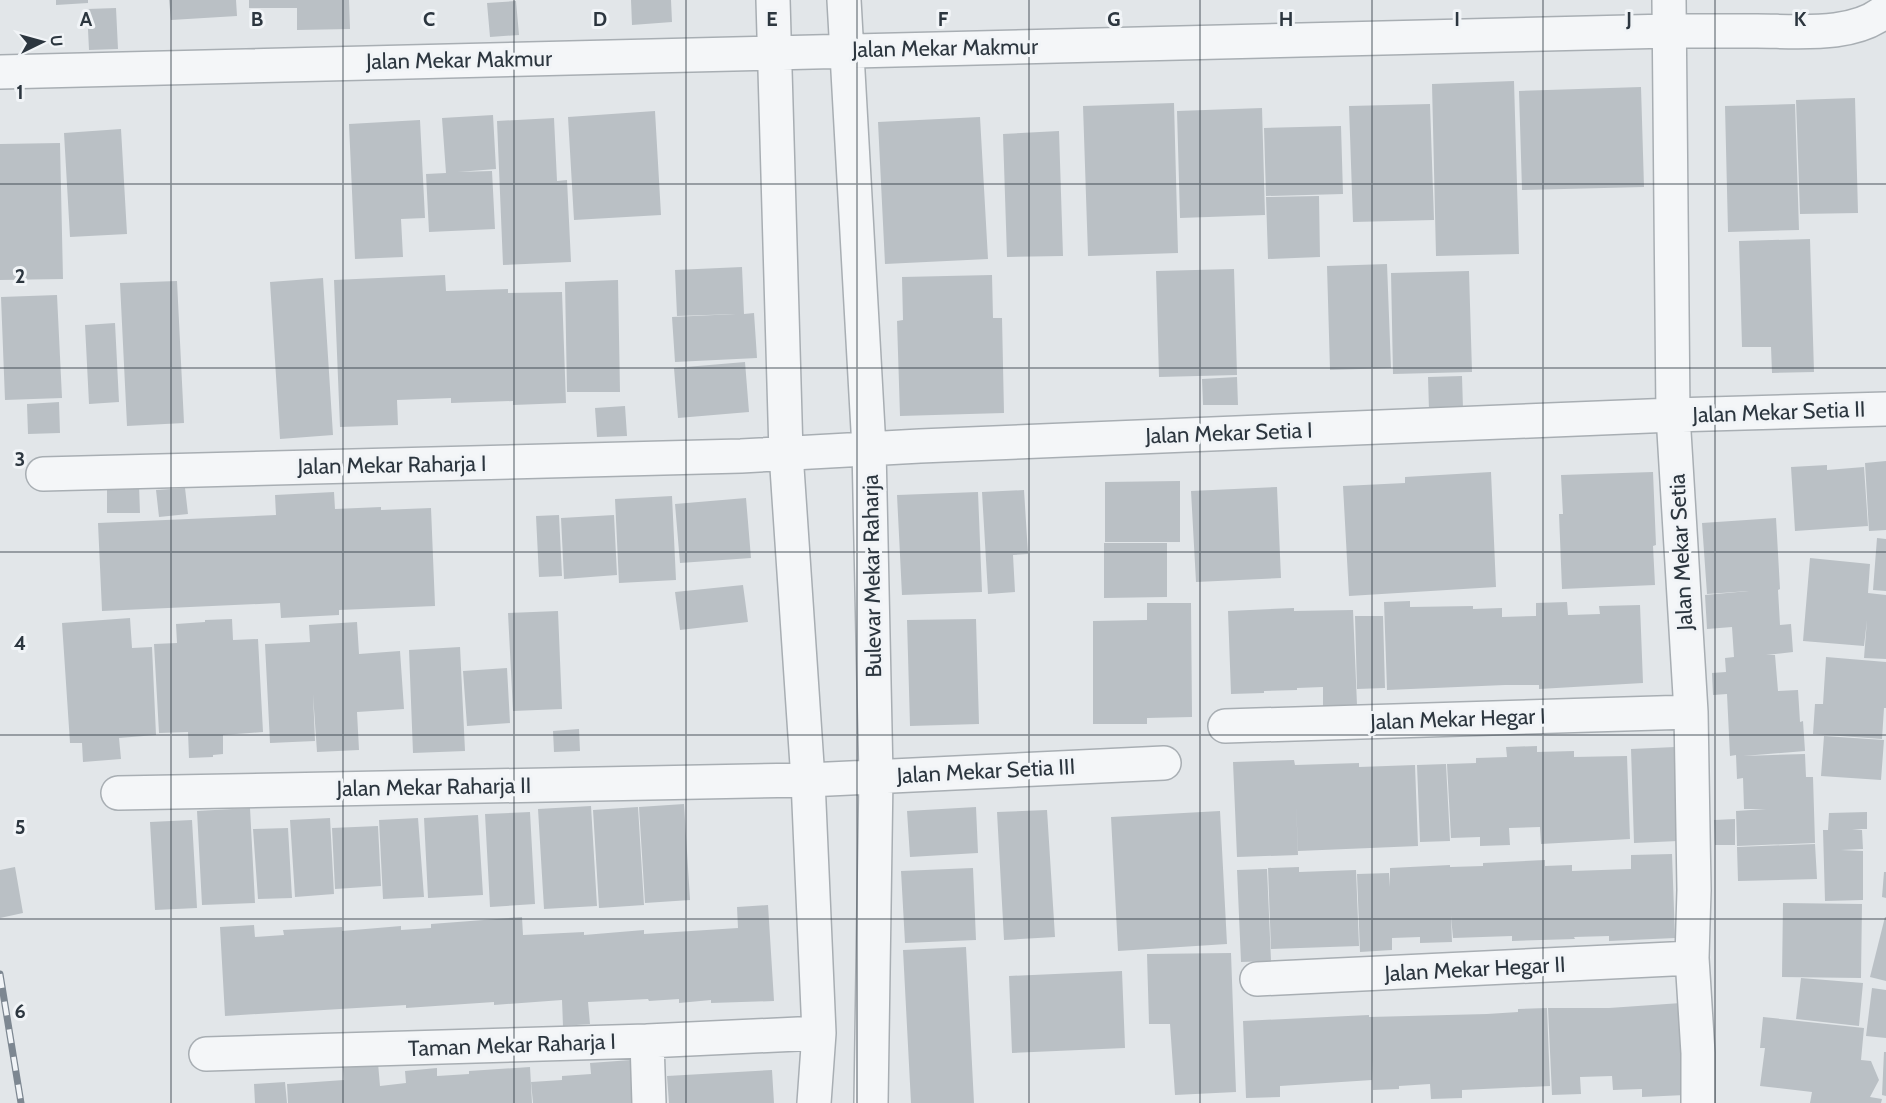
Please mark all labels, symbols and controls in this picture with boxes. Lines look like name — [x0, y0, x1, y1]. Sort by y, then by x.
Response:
text: A — [80, 7, 93, 31]
text: B — [251, 7, 263, 31]
text: C — [423, 7, 435, 31]
text: D — [593, 7, 607, 31]
text: E — [766, 7, 778, 31]
text: F — [938, 7, 949, 31]
text: G — [1107, 7, 1121, 31]
text: H — [1279, 7, 1293, 31]
text: I — [1454, 7, 1460, 31]
text: J — [1625, 7, 1632, 31]
text: K — [1794, 7, 1807, 31]
north arrow — [12, 12, 72, 72]
street label: Jalan Mekar Makmur — [851, 33, 1038, 63]
text: U — [46, 34, 66, 47]
street label: Jalan Mekar Makmur — [365, 45, 552, 75]
text: 1 — [16, 80, 24, 104]
text: 2 — [15, 264, 25, 288]
street label: Jalan Mekar Setia II — [1691, 395, 1866, 429]
street label: Jalan Mekar Setia I — [1144, 417, 1313, 449]
text: 3 — [15, 447, 25, 471]
street label: Jalan Mekar Raharja I — [296, 450, 487, 480]
street label: Jalan Mekar Setia — [1663, 473, 1699, 632]
street label: Bulevar Mekar Raharja — [857, 474, 887, 678]
text: 4 — [14, 631, 26, 655]
street label: Jalan Mekar Hegar I — [1369, 702, 1546, 736]
street label: Jalan Mekar Setia III — [895, 753, 1076, 789]
street label: Jalan Mekar Raharja II — [335, 772, 532, 802]
text: 5 — [15, 815, 25, 839]
street label: Jalan Mekar Hegar II — [1383, 951, 1566, 987]
text: 6 — [14, 999, 26, 1023]
street label: Taman Mekar Raharja I — [408, 1028, 616, 1062]

